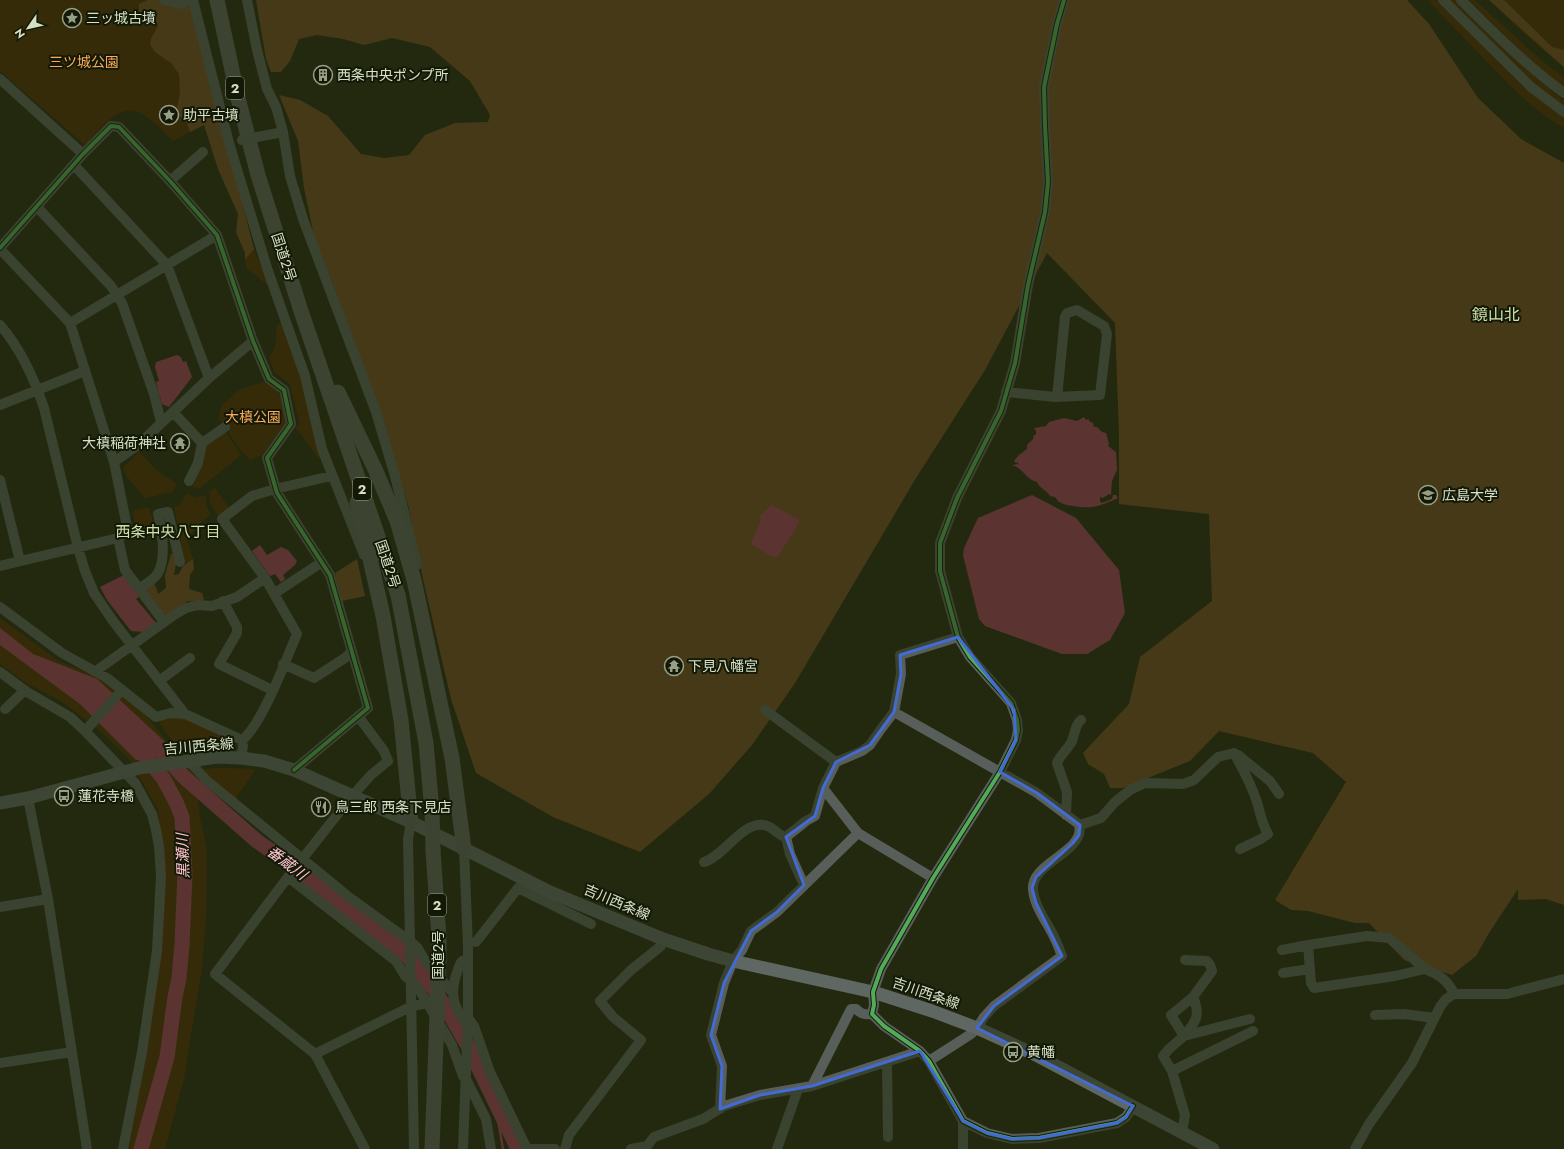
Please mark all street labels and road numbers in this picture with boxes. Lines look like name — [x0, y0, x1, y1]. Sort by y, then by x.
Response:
road number: 2 — [226, 77, 244, 99]
street label: 国道2号 — [267, 230, 301, 284]
road number: 2 — [353, 478, 371, 500]
street label: 国道2号 — [370, 537, 406, 591]
street label: 吉川西条線 — [163, 733, 235, 759]
street label: 吉川西条線 — [581, 879, 653, 925]
road number: 2 — [428, 894, 446, 916]
street label: 国道2号 — [428, 930, 448, 980]
street label: 吉川西条線 — [890, 972, 962, 1014]

